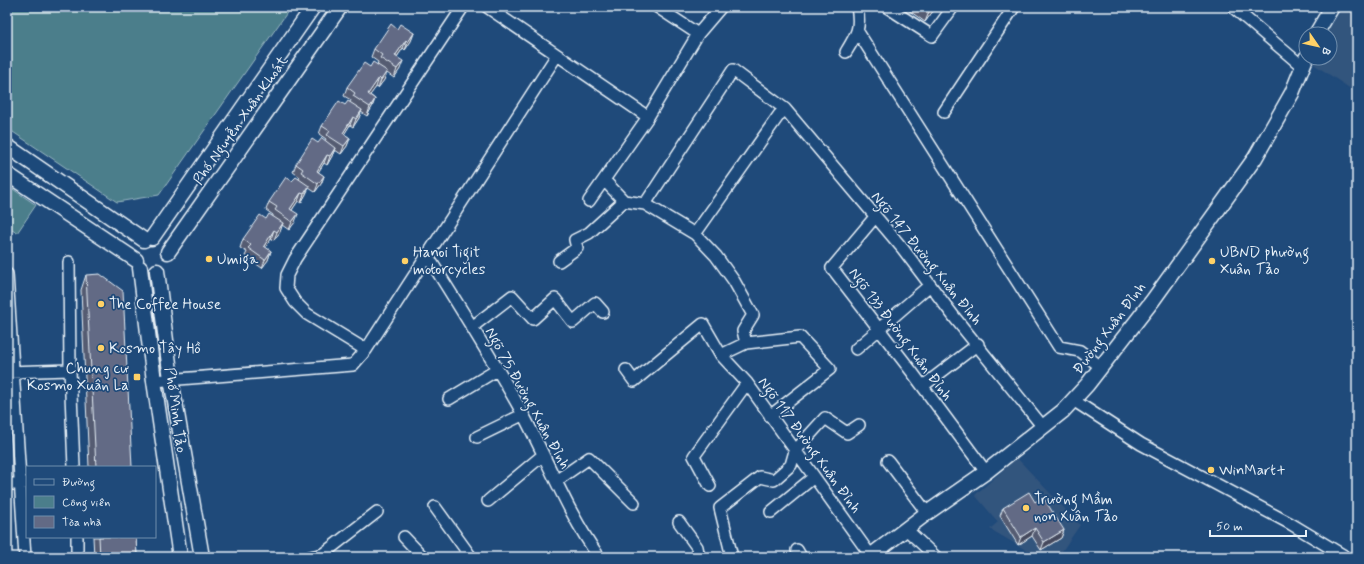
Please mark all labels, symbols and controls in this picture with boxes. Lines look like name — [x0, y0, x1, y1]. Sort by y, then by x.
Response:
north arrow — [1298, 26, 1338, 66]
text: B — [1318, 44, 1333, 58]
street label: Phố Nguyễn Xuân Khoát — [189, 52, 294, 190]
street label: Ngõ 147 Đường Xuân Đỉnh — [865, 188, 986, 330]
place label: Hanoi Tigit motorcycles — [413, 243, 486, 280]
place label: UBND phường Xuân Tảo — [1220, 243, 1309, 280]
place label: Umiga — [217, 250, 259, 271]
marker: Umiga — [204, 254, 214, 264]
marker: Hanoi Tigit motorcycles — [400, 256, 410, 266]
marker: UBND phường Xuân Tảo — [1207, 256, 1217, 266]
street label: Ngõ 133 Đường Xuân Đỉnh — [843, 264, 957, 406]
street label: Đường Xuân Đỉnh — [1069, 279, 1152, 379]
place label: The Coffee House — [109, 295, 221, 315]
marker: The Coffee House — [96, 299, 106, 309]
street label: Ngõ 75 Đường Xuân Đỉnh — [479, 324, 575, 474]
place label: Kosmo Tây Hồ — [109, 339, 201, 359]
marker: Kosmo Tây Hồ — [96, 343, 106, 353]
place label: Chung cư Kosmo Xuân La — [27, 359, 129, 396]
street label: Phố Minh Tảo — [159, 366, 191, 454]
marker: Chung cư Kosmo Xuân La — [132, 372, 142, 382]
street label: Ngõ 117 Đường Xuân Đỉnh — [752, 373, 866, 518]
place label: WinMart+ — [1219, 461, 1286, 481]
marker: WinMart+ — [1206, 465, 1216, 475]
legend — [26, 466, 156, 538]
text: Đường — [62, 475, 95, 492]
place label: Trường Mầm non Xuân Tảo — [1034, 490, 1118, 527]
text: Công viên — [62, 495, 110, 512]
marker: Trường Mầm non Xuân Tảo — [1021, 503, 1031, 513]
scale bar — [1210, 512, 1306, 538]
text: Tòa nhà — [62, 515, 102, 531]
text: 50 m — [1216, 519, 1243, 535]

